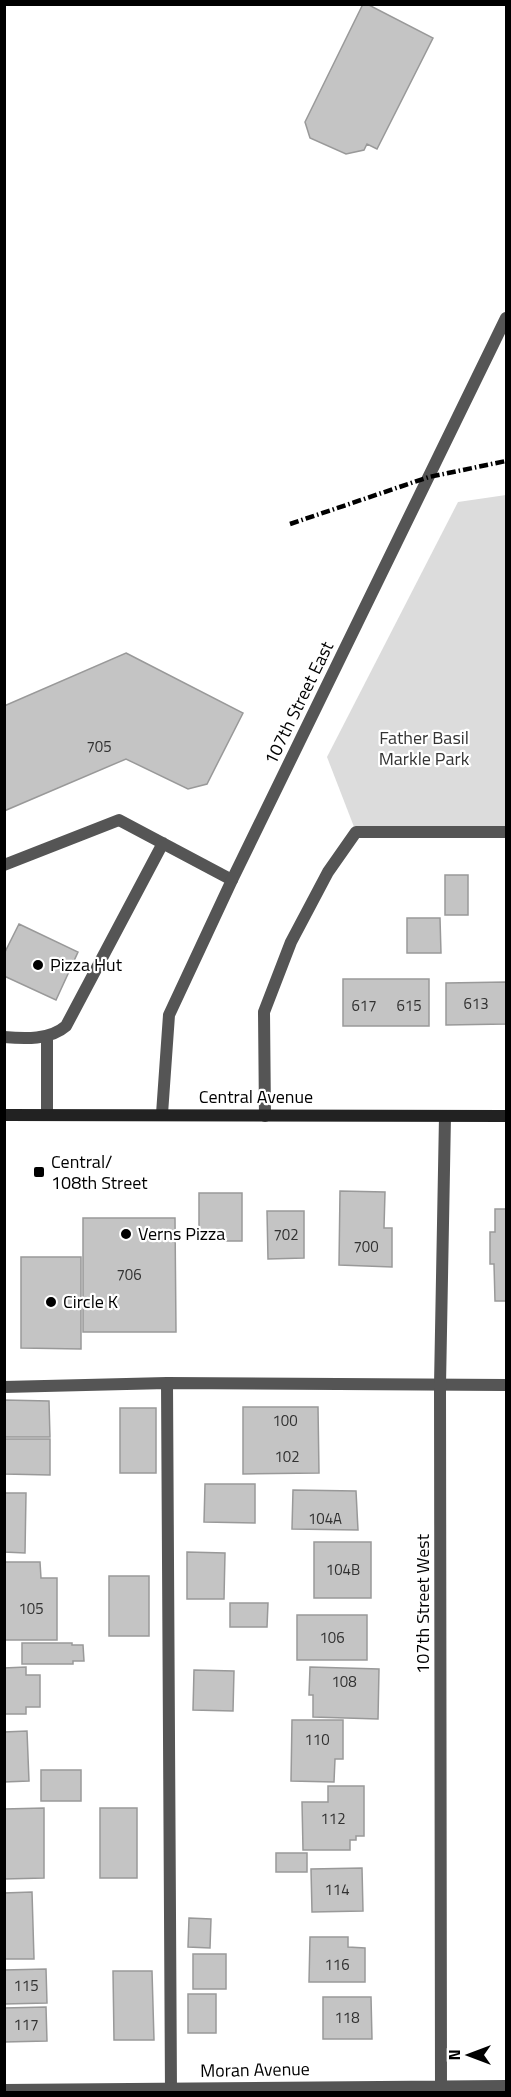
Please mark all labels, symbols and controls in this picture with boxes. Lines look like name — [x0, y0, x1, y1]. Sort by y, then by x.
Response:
street label: 107th Street East — [257, 636, 340, 769]
park label: Father Basil Markle Park — [379, 724, 470, 772]
house number: 705 — [86, 735, 112, 758]
place label: Pizza Hut — [50, 951, 123, 978]
marker: Pizza Hut — [31, 958, 45, 972]
house number: 613 — [463, 992, 489, 1015]
house number: 617 — [351, 994, 377, 1017]
house number: 615 — [396, 994, 422, 1017]
street label: Central Avenue — [199, 1083, 313, 1110]
place label: Central/ 108th Street — [51, 1148, 148, 1196]
marker: Central/ 108th Street — [32, 1165, 46, 1179]
place label: Verns Pizza — [138, 1220, 225, 1247]
house number: 702 — [273, 1223, 299, 1246]
marker: Verns Pizza — [119, 1227, 133, 1241]
house number: 700 — [353, 1235, 379, 1258]
house number: 706 — [116, 1263, 142, 1286]
place label: Circle K — [63, 1288, 118, 1315]
marker: Circle K — [44, 1295, 58, 1309]
house number: 100 — [272, 1409, 298, 1432]
house number: 102 — [274, 1445, 300, 1468]
house number: 104A — [308, 1507, 342, 1530]
street label: 107th Street West — [409, 1533, 436, 1674]
house number: 104B — [326, 1558, 360, 1581]
house number: 105 — [18, 1597, 44, 1620]
house number: 106 — [319, 1626, 345, 1649]
house number: 108 — [331, 1670, 357, 1693]
house number: 110 — [304, 1728, 330, 1751]
house number: 112 — [320, 1807, 346, 1830]
house number: 114 — [324, 1878, 350, 1901]
house number: 116 — [324, 1953, 350, 1976]
house number: 115 — [13, 1974, 39, 1997]
house number: 118 — [334, 2006, 360, 2029]
house number: 117 — [13, 2013, 39, 2036]
north arrow — [439, 2025, 499, 2085]
text: N — [442, 2049, 466, 2061]
street label: Moran Avenue — [200, 2055, 310, 2084]

